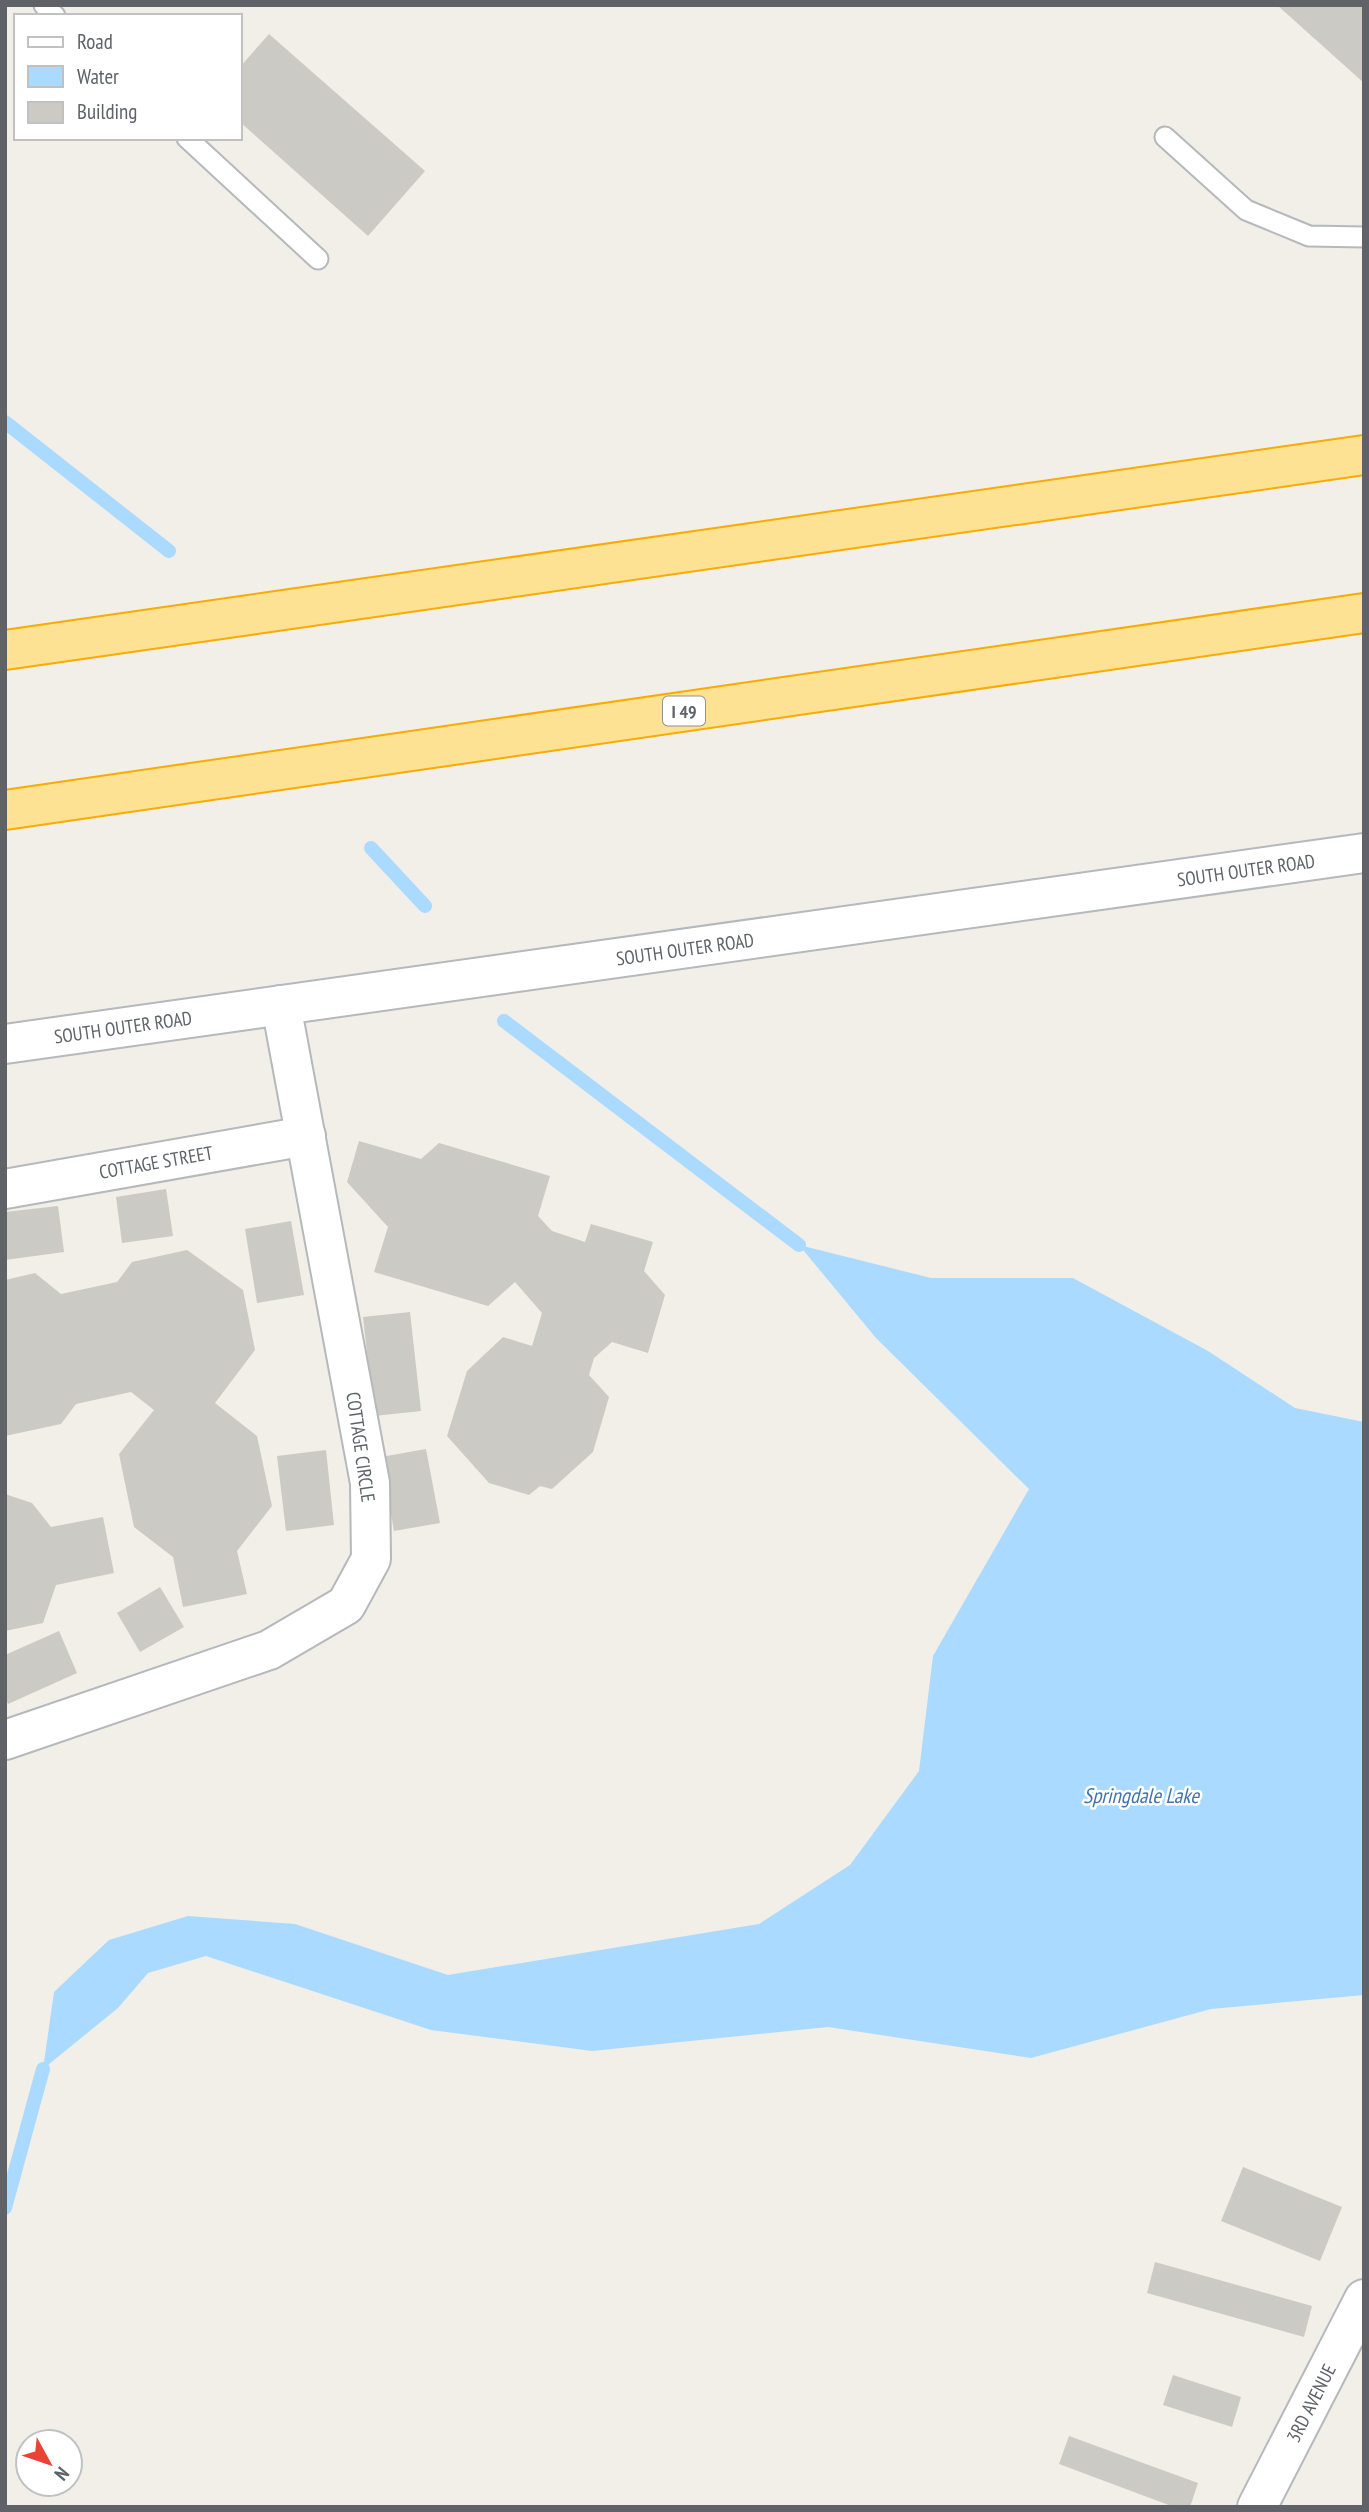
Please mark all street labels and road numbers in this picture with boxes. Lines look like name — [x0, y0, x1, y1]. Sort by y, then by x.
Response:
road number: I 49 — [663, 696, 705, 726]
street label: SOUTH OUTER ROAD — [1176, 848, 1316, 892]
street label: SOUTH OUTER ROAD — [615, 927, 755, 971]
street label: SOUTH OUTER ROAD — [53, 1005, 193, 1049]
street label: COTTAGE STREET — [97, 1140, 215, 1184]
street label: COTTAGE CIRCLE — [341, 1390, 381, 1504]
street label: 3RD AVENUE — [1281, 2360, 1341, 2446]

